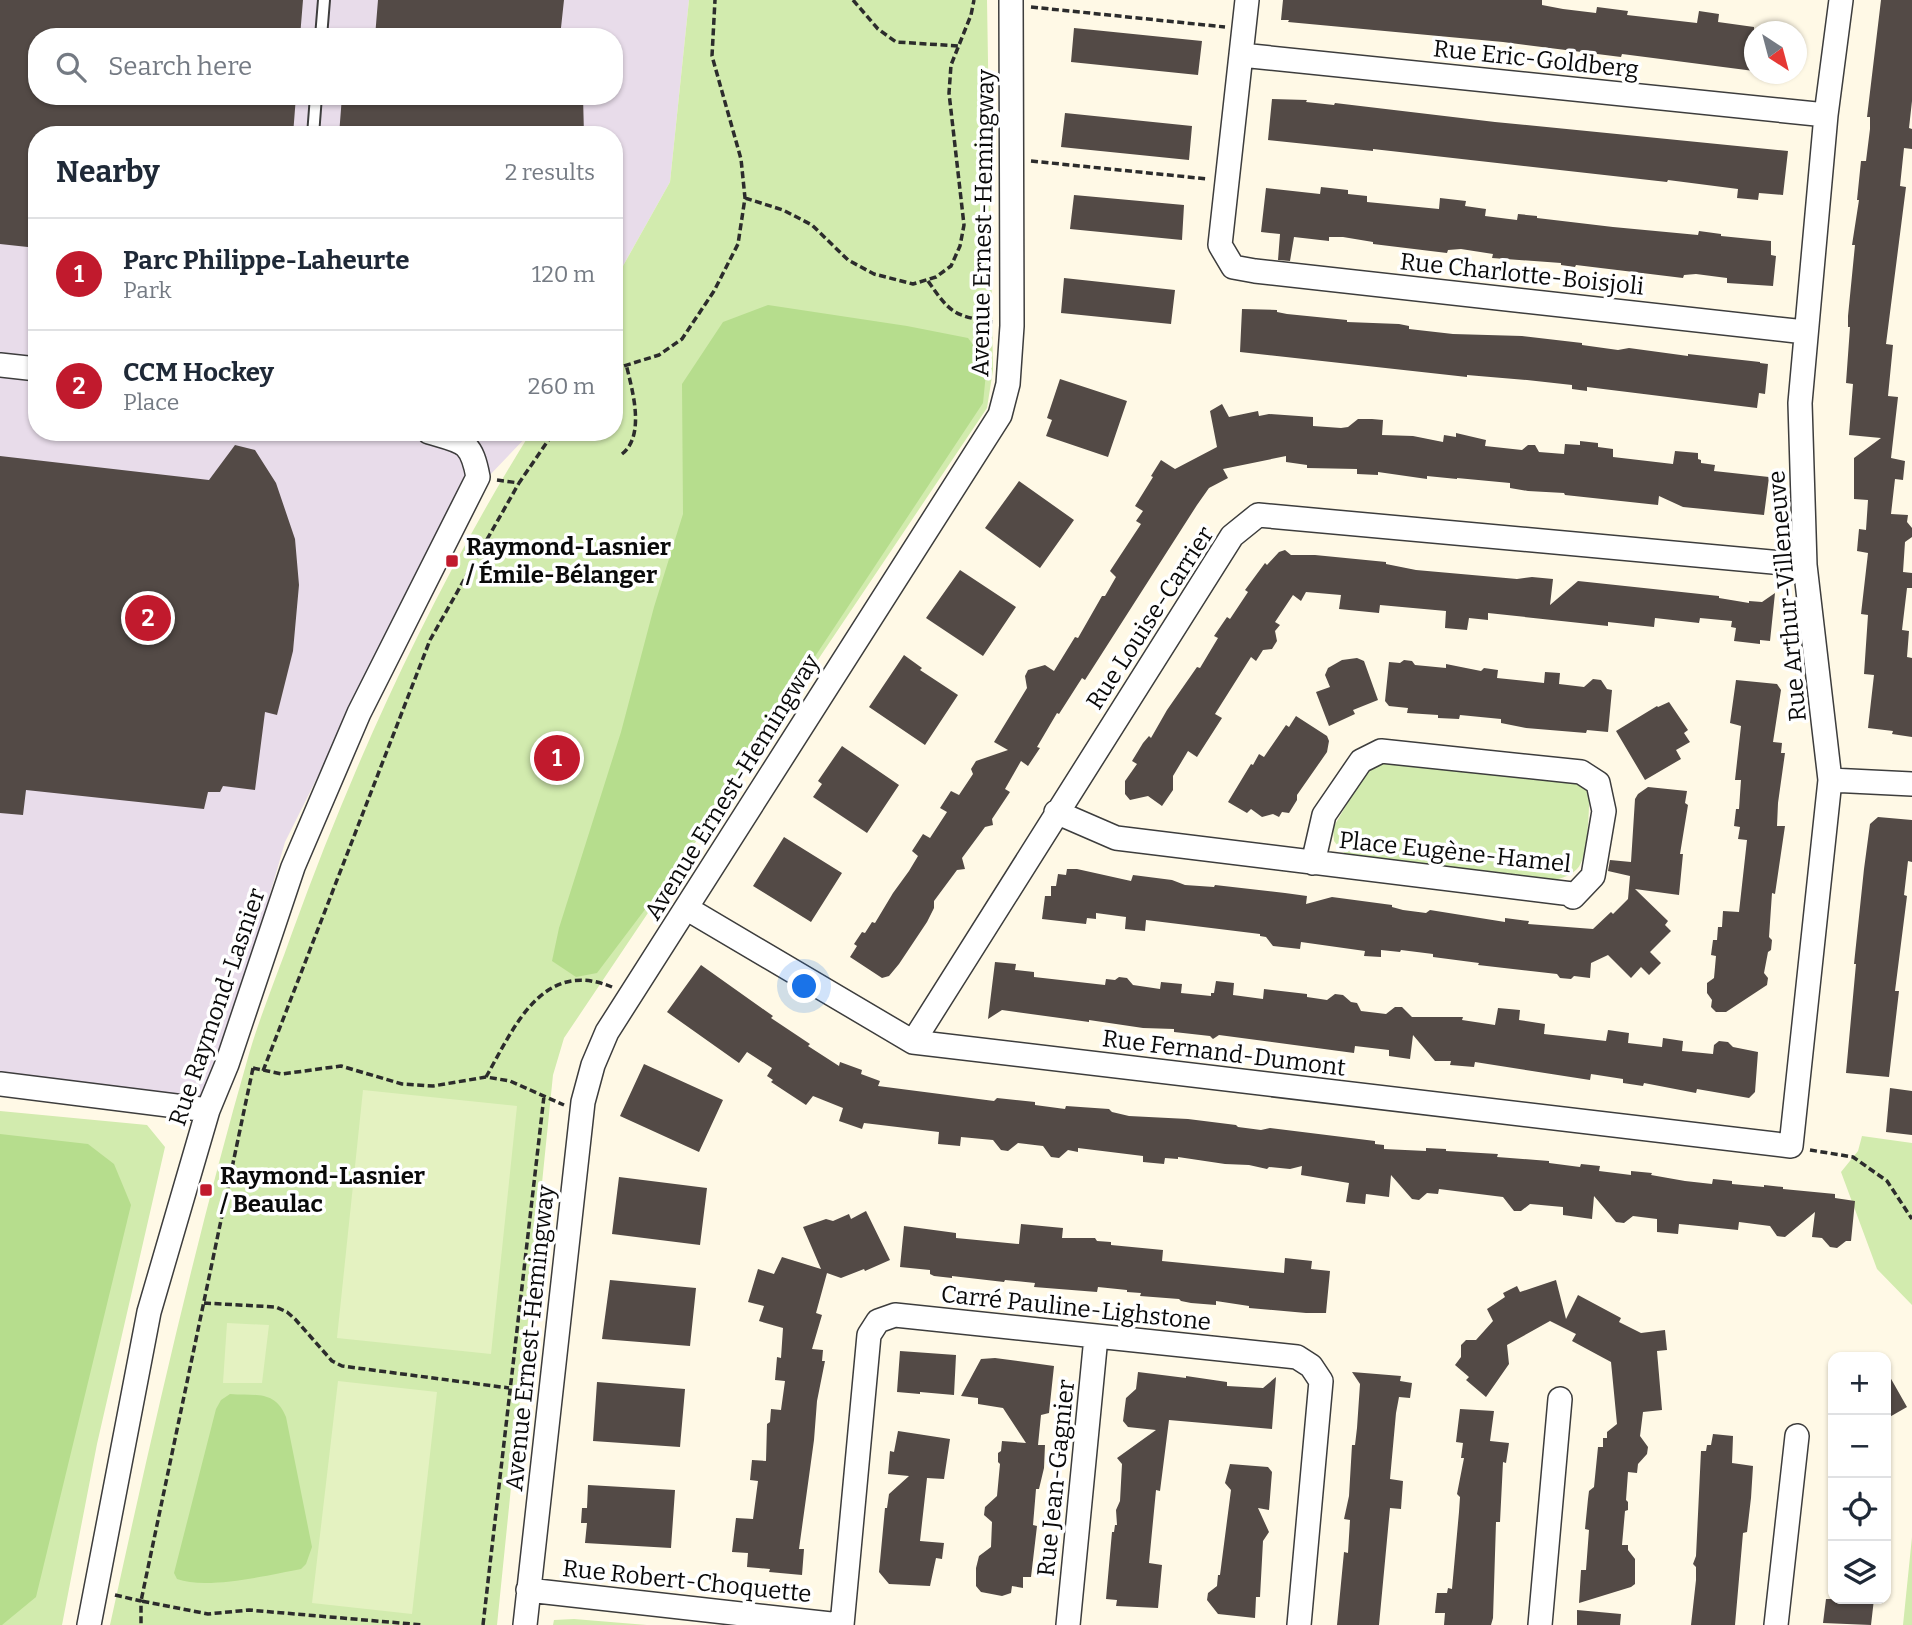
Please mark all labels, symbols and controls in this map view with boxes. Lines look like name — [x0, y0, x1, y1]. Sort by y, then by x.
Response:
north arrow — [1744, 21, 1807, 84]
search box — [28, 28, 623, 105]
street label: Rue Eric-Goldberg — [1432, 34, 1640, 84]
icon: search — [52, 48, 90, 86]
text: Search here — [108, 51, 252, 82]
street label: Avenue Ernest-Hemingway — [966, 69, 1000, 377]
text: Nearby — [56, 154, 160, 190]
text: 2 results — [505, 158, 595, 186]
text: Parc Philippe-Laheurte — [123, 245, 409, 276]
street label: Rue Charlotte-Boisjoli — [1399, 247, 1645, 301]
text: 1 — [74, 260, 84, 288]
text: 120 m — [532, 260, 595, 288]
text: Park — [123, 276, 172, 304]
text: CCM Hockey — [123, 357, 274, 388]
text: 2 — [73, 372, 85, 400]
text: 260 m — [528, 372, 595, 400]
text: Place — [123, 388, 179, 416]
street label: Rue Arthur-Villeneuve — [1762, 469, 1812, 723]
street label: Rue Louise-Carrier — [1080, 521, 1220, 715]
place label: Raymond-Lasnier / Émile-Bélanger — [465, 533, 671, 589]
marker: Raymond-Lasnier / Émile-Bélanger — [444, 553, 460, 569]
pin: 2 — [125, 592, 171, 644]
street label: Avenue Ernest-Hemingway — [639, 649, 826, 925]
pin: 1 — [534, 732, 580, 784]
street label: Place Eugène-Hamel — [1338, 826, 1573, 878]
street label: Rue Raymond-Lasnier — [163, 884, 271, 1129]
your location — [787, 969, 821, 1003]
street label: Rue Fernand-Dumont — [1101, 1024, 1348, 1082]
place label: Raymond-Lasnier / Beaulac — [219, 1162, 425, 1218]
marker: Raymond-Lasnier / Beaulac — [198, 1182, 214, 1198]
street label: Avenue Ernest-Hemingway — [500, 1183, 560, 1492]
street label: Carré Pauline-Lighstone — [940, 1280, 1212, 1336]
map controls — [1828, 1352, 1891, 1604]
button: + — [1828, 1352, 1891, 1415]
street label: Rue Jean-Gagnier — [1032, 1378, 1080, 1578]
button: − — [1828, 1415, 1891, 1478]
button: locate — [1828, 1478, 1891, 1541]
button: layers — [1828, 1541, 1891, 1604]
street label: Rue Robert-Choquette — [561, 1554, 813, 1608]

